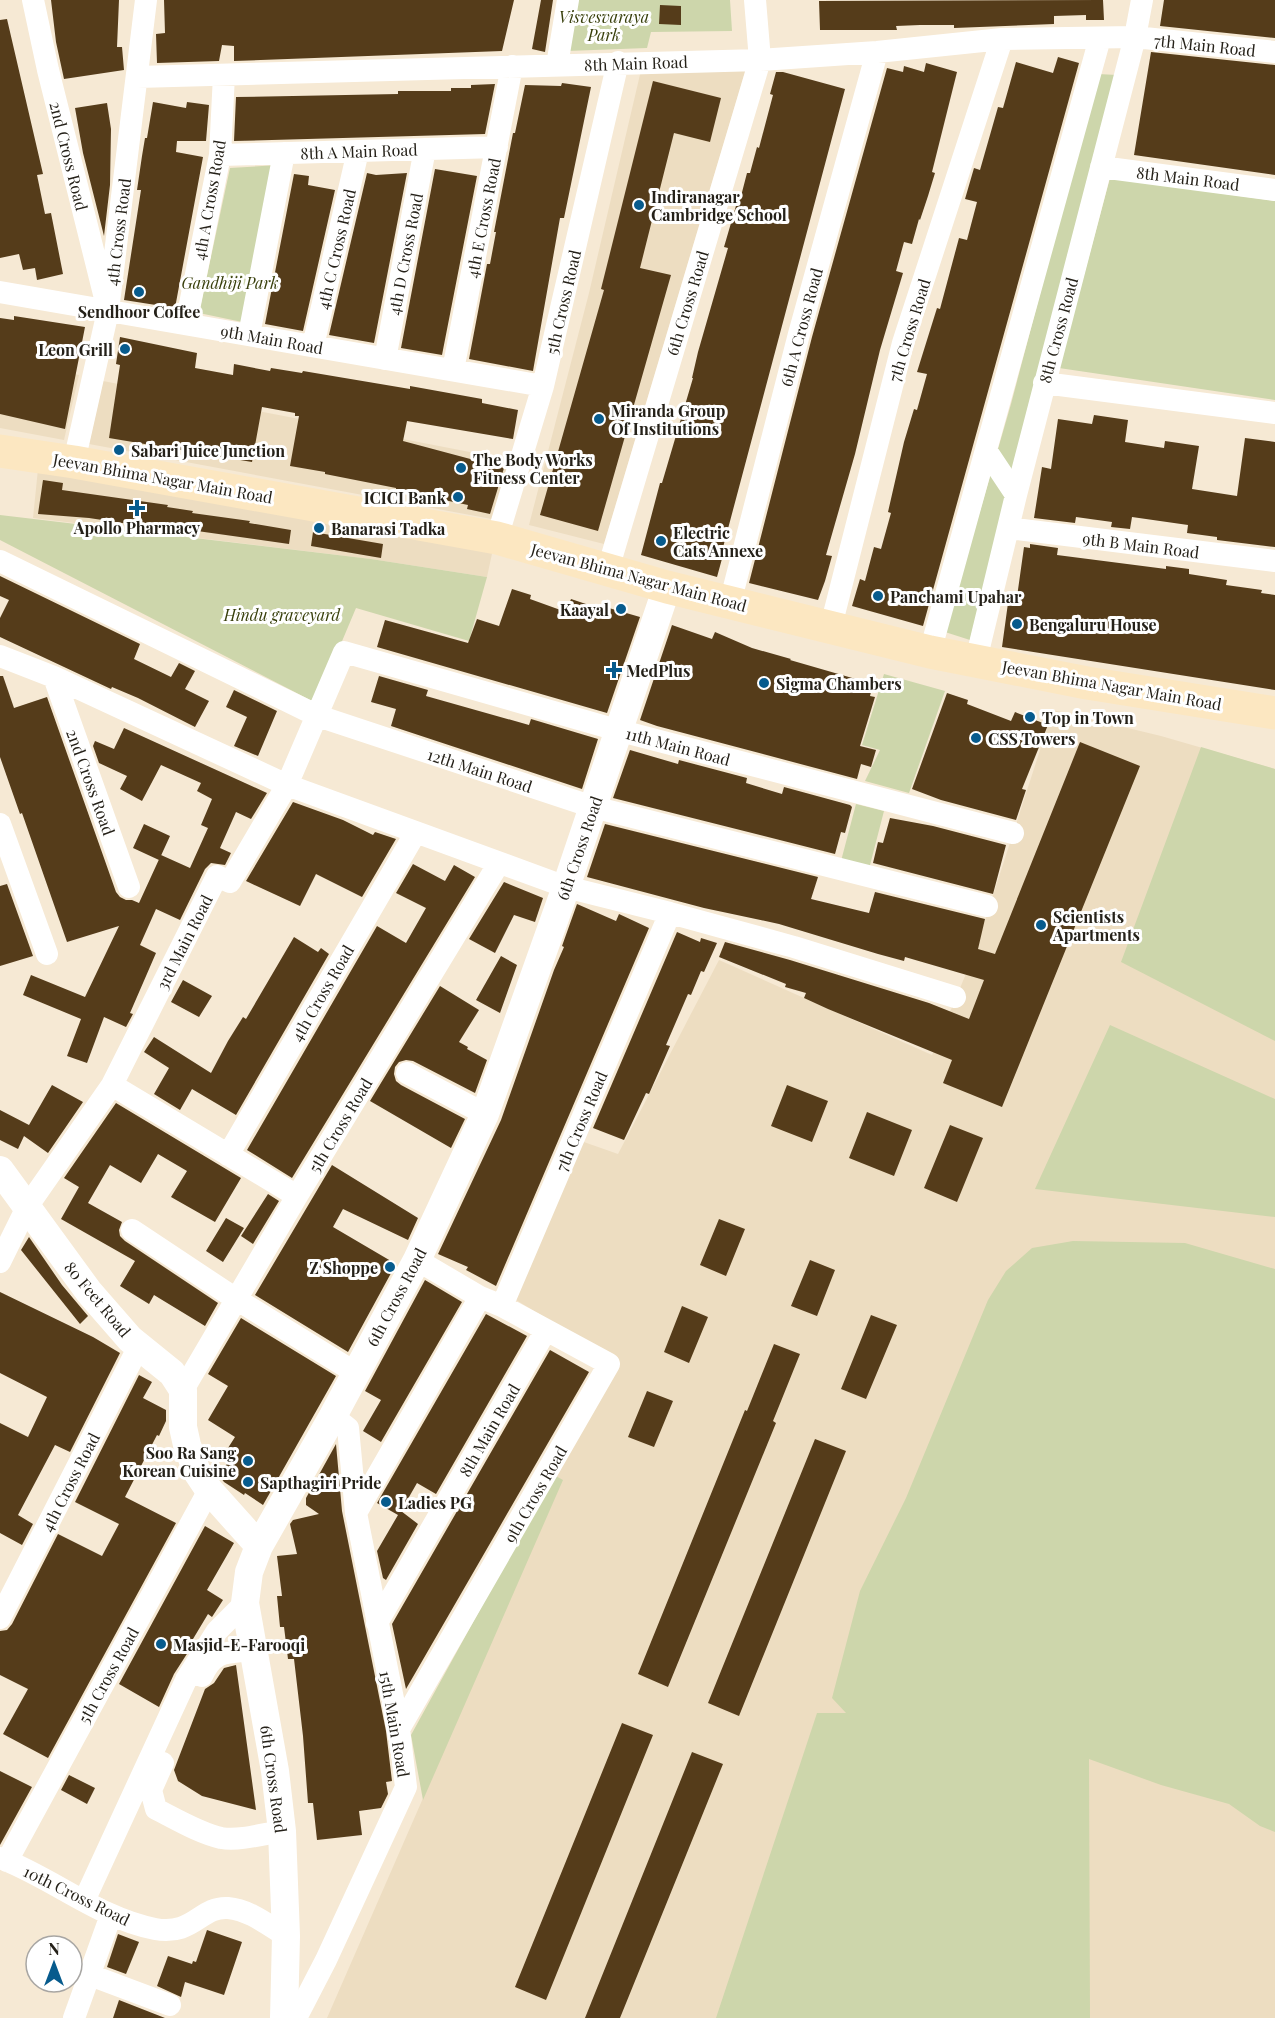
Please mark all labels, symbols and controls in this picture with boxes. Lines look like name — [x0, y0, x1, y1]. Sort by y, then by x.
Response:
park label: Visvesvaraya Park — [559, 6, 649, 45]
street label: 7th Main Road — [1153, 29, 1257, 61]
street label: 8th Main Road — [584, 51, 688, 75]
street label: 2nd Cross Road — [45, 99, 93, 213]
street label: 4th A Cross Road — [188, 138, 230, 262]
street label: 8th A Main Road — [300, 138, 418, 164]
street label: 4th E Cross Road — [461, 156, 505, 280]
street label: 8th Main Road — [1135, 161, 1241, 195]
street label: 4th Cross Road — [101, 177, 135, 287]
place label: Indiranagar Cambridge School — [651, 186, 787, 225]
street label: 4th C Cross Road — [312, 187, 360, 311]
street label: 4th D Cross Road — [383, 191, 427, 317]
marker: Indiranagar Cambridge School — [632, 198, 646, 212]
street label: 5th Cross Road — [541, 248, 585, 356]
street label: 6th Cross Road — [661, 248, 713, 358]
street label: 6th A Cross Road — [775, 265, 827, 389]
park label: Gandhiji Park — [182, 272, 279, 293]
street label: 8th Cross Road — [1034, 275, 1082, 385]
street label: 7th Cross Road — [883, 276, 935, 384]
marker: Sendhoor Coffee — [132, 285, 146, 299]
place label: Sendhoor Coffee — [78, 301, 200, 322]
street label: 9th Main Road — [219, 320, 325, 358]
place label: Leon Grill — [38, 339, 113, 360]
marker: Leon Grill — [118, 342, 132, 356]
place label: Miranda Group Of Institutions — [611, 400, 725, 439]
marker: Miranda Group Of Institutions — [592, 412, 606, 426]
place label: Sabari Juice Junction — [131, 440, 285, 461]
marker: Sabari Juice Junction — [112, 443, 126, 457]
street label: Jeevan Bhima Nagar Main Road — [51, 448, 274, 508]
place label: The Body Works Fitness Center — [473, 449, 593, 488]
marker: The Body Works Fitness Center — [454, 461, 468, 475]
place label: ICICI Bank — [364, 487, 447, 508]
marker: ICICI Bank — [451, 490, 465, 504]
marker: Apollo Pharmacy — [130, 501, 144, 515]
place label: Apollo Pharmacy — [73, 517, 201, 538]
place label: Banarasi Tadka — [331, 518, 446, 539]
marker: Banarasi Tadka — [312, 521, 326, 535]
place label: Electric Cats Annexe — [673, 522, 763, 561]
street label: 9th B Main Road — [1081, 527, 1201, 563]
marker: Electric Cats Annexe — [654, 534, 668, 548]
street label: Jeevan Bhima Nagar Main Road — [528, 538, 749, 616]
place label: Panchami Upahar — [890, 586, 1022, 607]
marker: Panchami Upahar — [871, 589, 885, 603]
place label: Kaayal — [560, 599, 609, 620]
marker: Kaayal — [614, 602, 628, 616]
park label: Hindu graveyard — [223, 604, 342, 625]
place label: Bengaluru House — [1029, 614, 1157, 635]
marker: Bengaluru House — [1010, 617, 1024, 631]
street label: Jeevan Bhima Nagar Main Road — [1000, 655, 1223, 715]
place label: MedPlus — [626, 660, 690, 681]
marker: MedPlus — [607, 663, 621, 677]
place label: Sigma Chambers — [776, 673, 902, 694]
marker: Sigma Chambers — [757, 676, 771, 690]
place label: Top in Town — [1042, 707, 1134, 728]
marker: Top in Town — [1023, 710, 1037, 724]
street label: 11th Main Road — [623, 722, 733, 770]
street label: 2nd Cross Road — [62, 726, 120, 838]
place label: CSS Towers — [988, 728, 1075, 749]
marker: CSS Towers — [969, 731, 983, 745]
street label: 12th Main Road — [425, 743, 535, 797]
street label: 6th Cross Road — [551, 793, 607, 903]
street label: 3rd Main Road — [151, 891, 217, 993]
place label: Scientists Apartments — [1052, 906, 1140, 945]
marker: Scientists Apartments — [1034, 918, 1048, 932]
street label: 4th Cross Road — [286, 941, 358, 1045]
street label: 7th Cross Road — [550, 1068, 612, 1174]
street label: 5th Cross Road — [303, 1074, 377, 1176]
street label: 6th Cross Road — [361, 1244, 431, 1350]
street label: 80 Feet Road — [60, 1257, 136, 1341]
place label: Z Shoppe — [309, 1257, 378, 1278]
marker: Z Shoppe — [383, 1260, 397, 1274]
street label: 8th Main Road — [454, 1380, 524, 1480]
street label: 4th Cross Road — [36, 1429, 104, 1535]
place label: Soo Ra Sang Korean Cuisine — [122, 1442, 236, 1481]
street label: 9th Cross Road — [499, 1442, 571, 1546]
marker: Soo Ra Sang Korean Cuisine — [241, 1454, 255, 1468]
place label: Sapthagiri Pride — [260, 1472, 381, 1493]
marker: Sapthagiri Pride — [241, 1475, 255, 1489]
place label: Ladies PG — [398, 1492, 472, 1513]
marker: Ladies PG — [379, 1495, 393, 1509]
street label: 5th Cross Road — [73, 1623, 143, 1727]
place label: Masjid-E-Farooqi — [173, 1634, 305, 1655]
marker: Masjid-E-Farooqi — [154, 1637, 168, 1651]
street label: 15th Main Road — [375, 1669, 415, 1779]
street label: 6th Cross Road — [256, 1724, 292, 1834]
street label: 10th Cross Road — [20, 1860, 134, 1930]
north arrow — [24, 1934, 84, 1994]
text: N — [48, 1938, 60, 1959]

